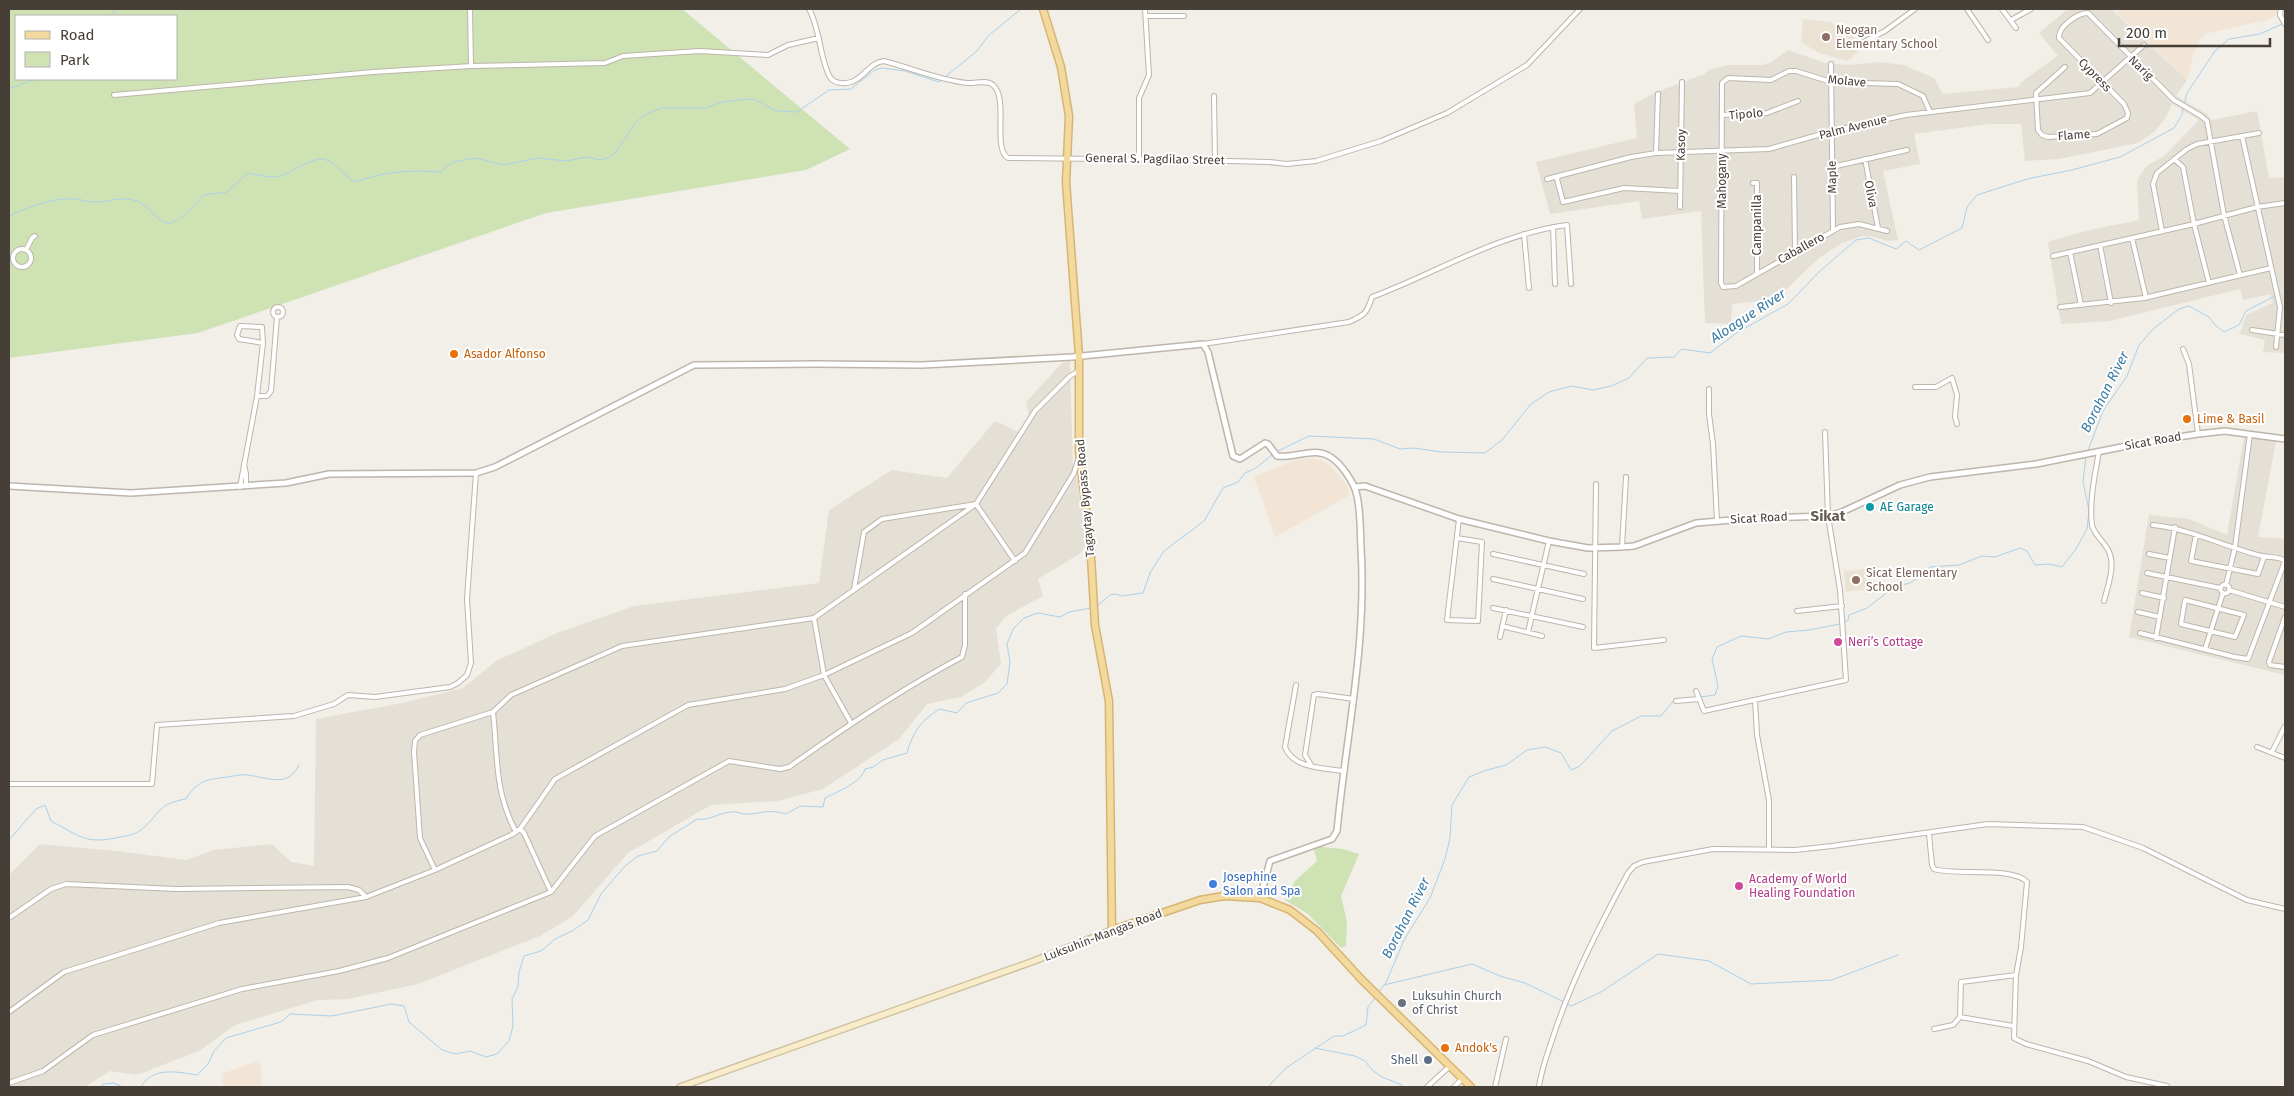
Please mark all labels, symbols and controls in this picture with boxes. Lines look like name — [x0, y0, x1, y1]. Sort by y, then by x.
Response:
legend — [15, 15, 178, 80]
scale bar — [2119, 15, 2270, 47]
place label: Neogan Elementary School — [1836, 23, 1938, 51]
text: 200 m — [2126, 24, 2167, 42]
text: Road — [60, 26, 95, 44]
marker: Neogan Elementary School — [1820, 31, 1832, 43]
text: Park — [60, 51, 90, 69]
street label: Narig — [2126, 53, 2157, 84]
street label: Cypress — [2076, 55, 2115, 95]
street label: Molave — [1827, 72, 1867, 90]
street label: Tipolo — [1728, 106, 1764, 122]
street label: Palm Avenue — [1818, 112, 1888, 142]
street label: Flame — [2057, 127, 2091, 143]
street label: Kasoy — [1674, 129, 1688, 161]
street label: General S. Pagdilao Street — [1085, 151, 1226, 167]
street label: Mahogany — [1715, 153, 1729, 209]
street label: Maple — [1825, 160, 1839, 194]
street label: Oliva — [1862, 179, 1880, 209]
street label: Campanilla — [1750, 195, 1764, 255]
street label: Caballero — [1775, 229, 1827, 267]
water label: Aloague River — [1706, 285, 1790, 347]
place label: Asador Alfonso — [464, 347, 546, 361]
marker: Asador Alfonso — [448, 348, 460, 360]
water label: Borahan River — [2077, 348, 2133, 435]
place label: Lime & Basil — [2197, 412, 2265, 426]
marker: Lime & Basil — [2181, 413, 2193, 425]
street label: Sicat Road — [2124, 429, 2182, 453]
street label: Tagaytay Bypass Road — [1073, 438, 1097, 558]
place label: AE Garage — [1880, 500, 1934, 514]
marker: AE Garage — [1864, 501, 1876, 513]
district label: Sikat — [1811, 507, 1846, 525]
street label: Sicat Road — [1730, 510, 1788, 526]
place label: Sicat Elementary School — [1866, 566, 1957, 594]
marker: Sicat Elementary School — [1850, 574, 1862, 586]
place label: Neri’s Cottage — [1848, 635, 1923, 649]
marker: Neri’s Cottage — [1832, 636, 1844, 648]
place label: Josephine Salon and Spa — [1223, 870, 1301, 898]
place label: Academy of World Healing Foundation — [1749, 872, 1855, 900]
water label: Borahan River — [1378, 874, 1434, 961]
marker: Josephine Salon and Spa — [1207, 878, 1219, 890]
marker: Academy of World Healing Foundation — [1733, 880, 1745, 892]
street label: Luksuhin-Mangas Road — [1042, 906, 1164, 964]
place label: Luksuhin Church of Christ — [1412, 989, 1502, 1017]
marker: Luksuhin Church of Christ — [1396, 997, 1408, 1009]
place label: Andok's — [1455, 1041, 1498, 1055]
marker: Andok's — [1439, 1042, 1451, 1054]
place label: Shell — [1391, 1053, 1418, 1067]
marker: Shell — [1422, 1054, 1434, 1066]

